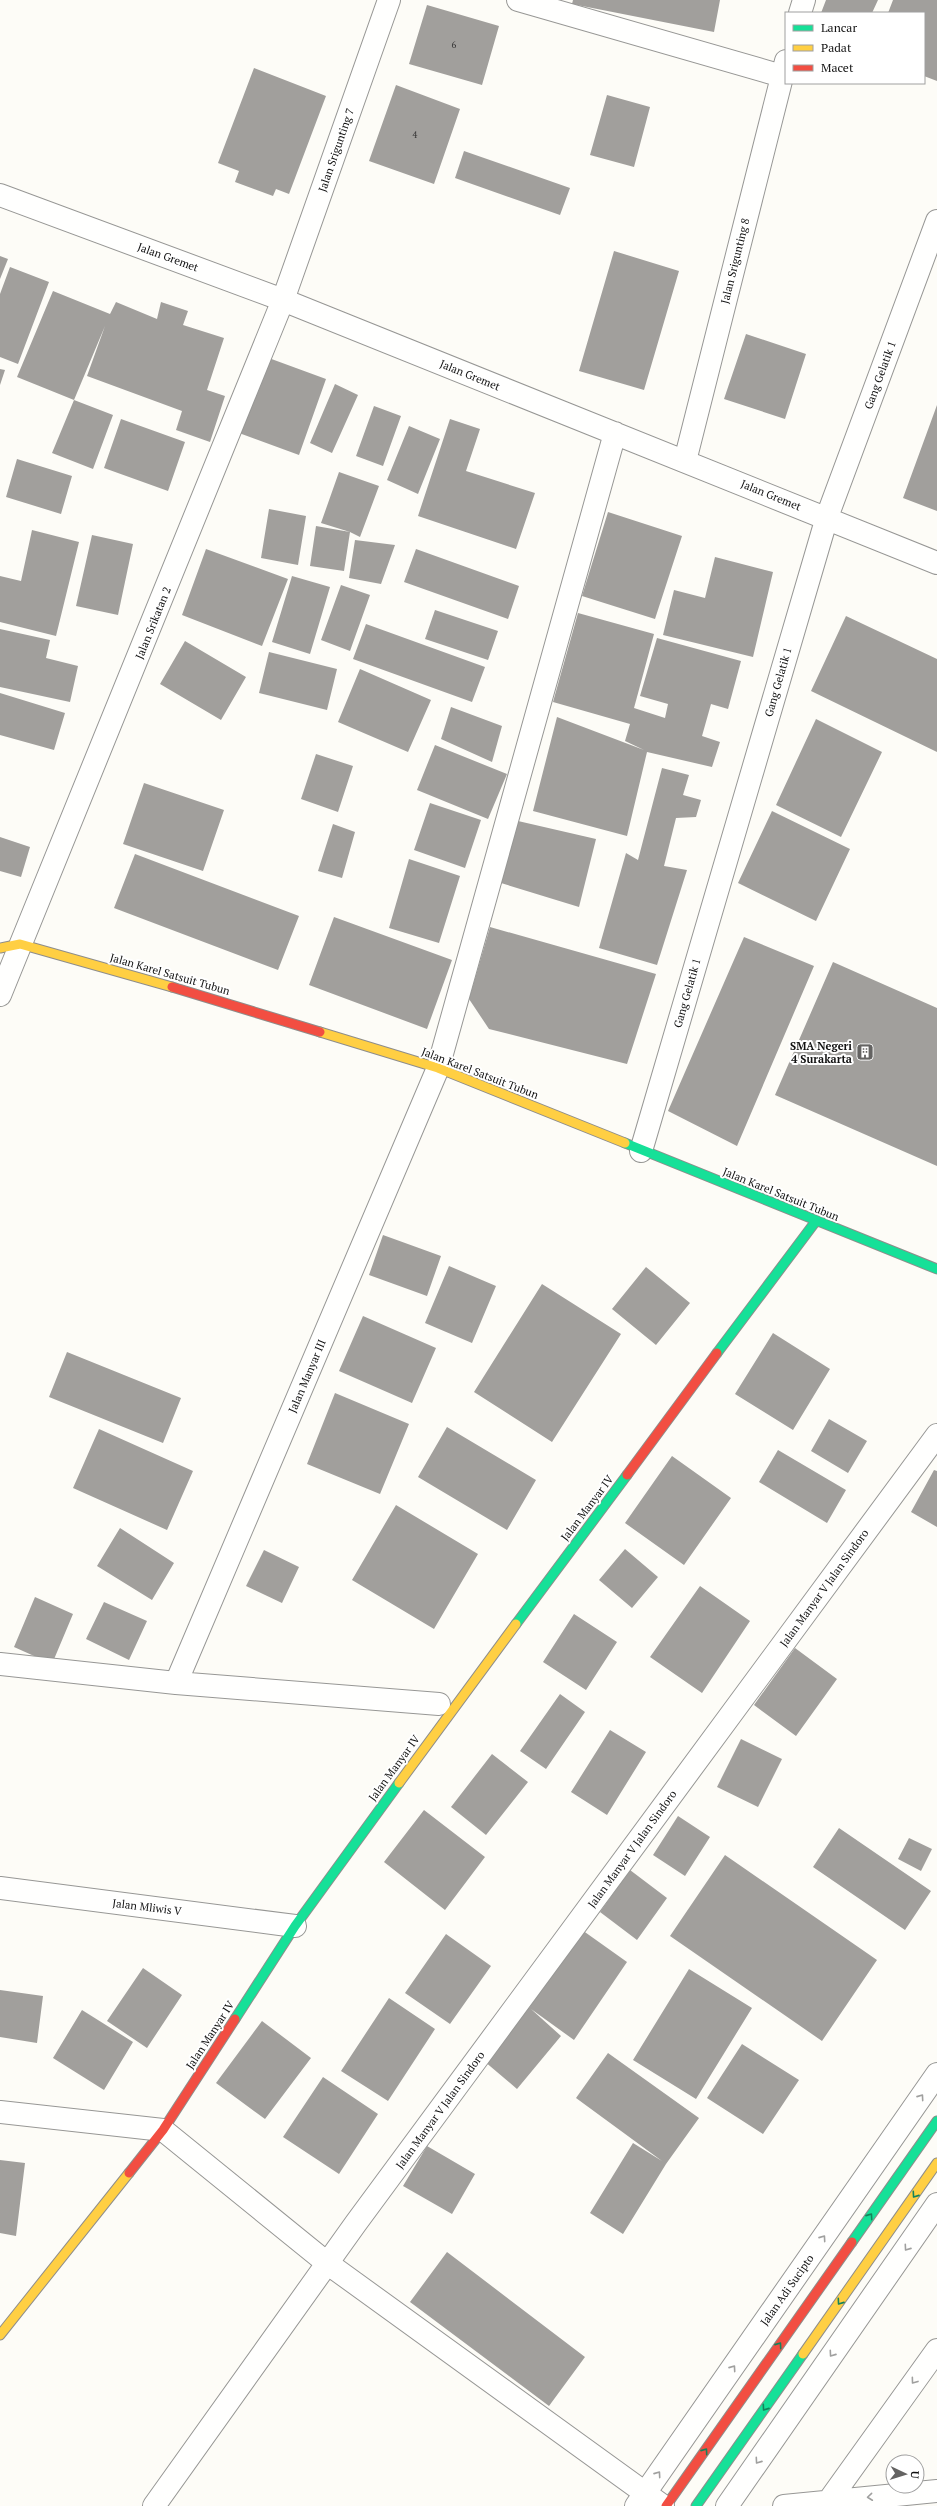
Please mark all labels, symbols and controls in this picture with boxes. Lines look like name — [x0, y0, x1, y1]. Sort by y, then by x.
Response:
legend — [785, 12, 925, 84]
text: Lancar — [821, 20, 857, 35]
house number: 6 — [452, 39, 457, 51]
text: Padat — [821, 40, 852, 55]
text: Macet — [821, 60, 854, 75]
street label: Jalan Srigunting 7 — [315, 106, 357, 194]
house number: 4 — [413, 129, 418, 141]
street label: Jalan Srigunting 8 — [718, 217, 752, 305]
street label: Jalan Gremet — [136, 240, 200, 274]
street label: Gang Gelatik 1 — [861, 339, 899, 411]
street label: Jalan Gremet — [438, 357, 502, 393]
street label: Jalan Gremet — [739, 477, 803, 513]
street label: Jalan Srikatan 2 — [132, 585, 174, 661]
street label: Gang Gelatik 1 — [761, 646, 795, 718]
street label: Jalan Karel Satsuit Tubun — [108, 950, 232, 998]
street label: Gang Gelatik 1 — [670, 957, 704, 1029]
place label: SMA Negeri 4 Surakarta — [790, 1039, 852, 1066]
building icon: SMA Negeri 4 Surakarta — [855, 1042, 875, 1062]
street label: Jalan Karel Satsuit Tubun — [420, 1044, 541, 1102]
street label: Jalan Karel Satsuit Tubun — [721, 1164, 842, 1224]
street label: Jalan Manyar III — [285, 1337, 329, 1415]
street label: Jalan Manyar IV — [558, 1472, 616, 1544]
street label: Jalan Manyar V Jalan Sindoro — [777, 1526, 871, 1650]
street label: Jalan Manyar IV — [365, 1732, 423, 1804]
street label: Jalan Manyar V Jalan Sindoro — [585, 1787, 679, 1911]
street label: Jalan Mliwis V — [112, 1896, 183, 1918]
street label: Jalan Manyar IV — [183, 1998, 237, 2072]
street label: Jalan Manyar V Jalan Sindoro — [393, 2048, 487, 2172]
one-way arrow — [916, 2094, 924, 2101]
one-way arrow — [912, 2191, 920, 2198]
one-way arrow — [865, 2213, 872, 2220]
one-way arrow — [818, 2235, 826, 2242]
one-way arrow — [904, 2244, 912, 2251]
street label: Jalan Adi Sucipto — [757, 2252, 817, 2328]
one-way arrow — [838, 2297, 845, 2304]
one-way arrow — [775, 2342, 782, 2349]
one-way arrow — [830, 2350, 837, 2357]
one-way arrow — [728, 2365, 735, 2372]
one-way arrow — [912, 2377, 919, 2384]
one-way arrow — [762, 2404, 770, 2411]
one-way arrow — [700, 2448, 708, 2455]
north arrow — [885, 2454, 925, 2494]
one-way arrow — [755, 2457, 763, 2464]
text: U — [908, 2470, 922, 2479]
one-way arrow — [653, 2472, 660, 2479]
one-way arrow — [867, 2493, 873, 2502]

